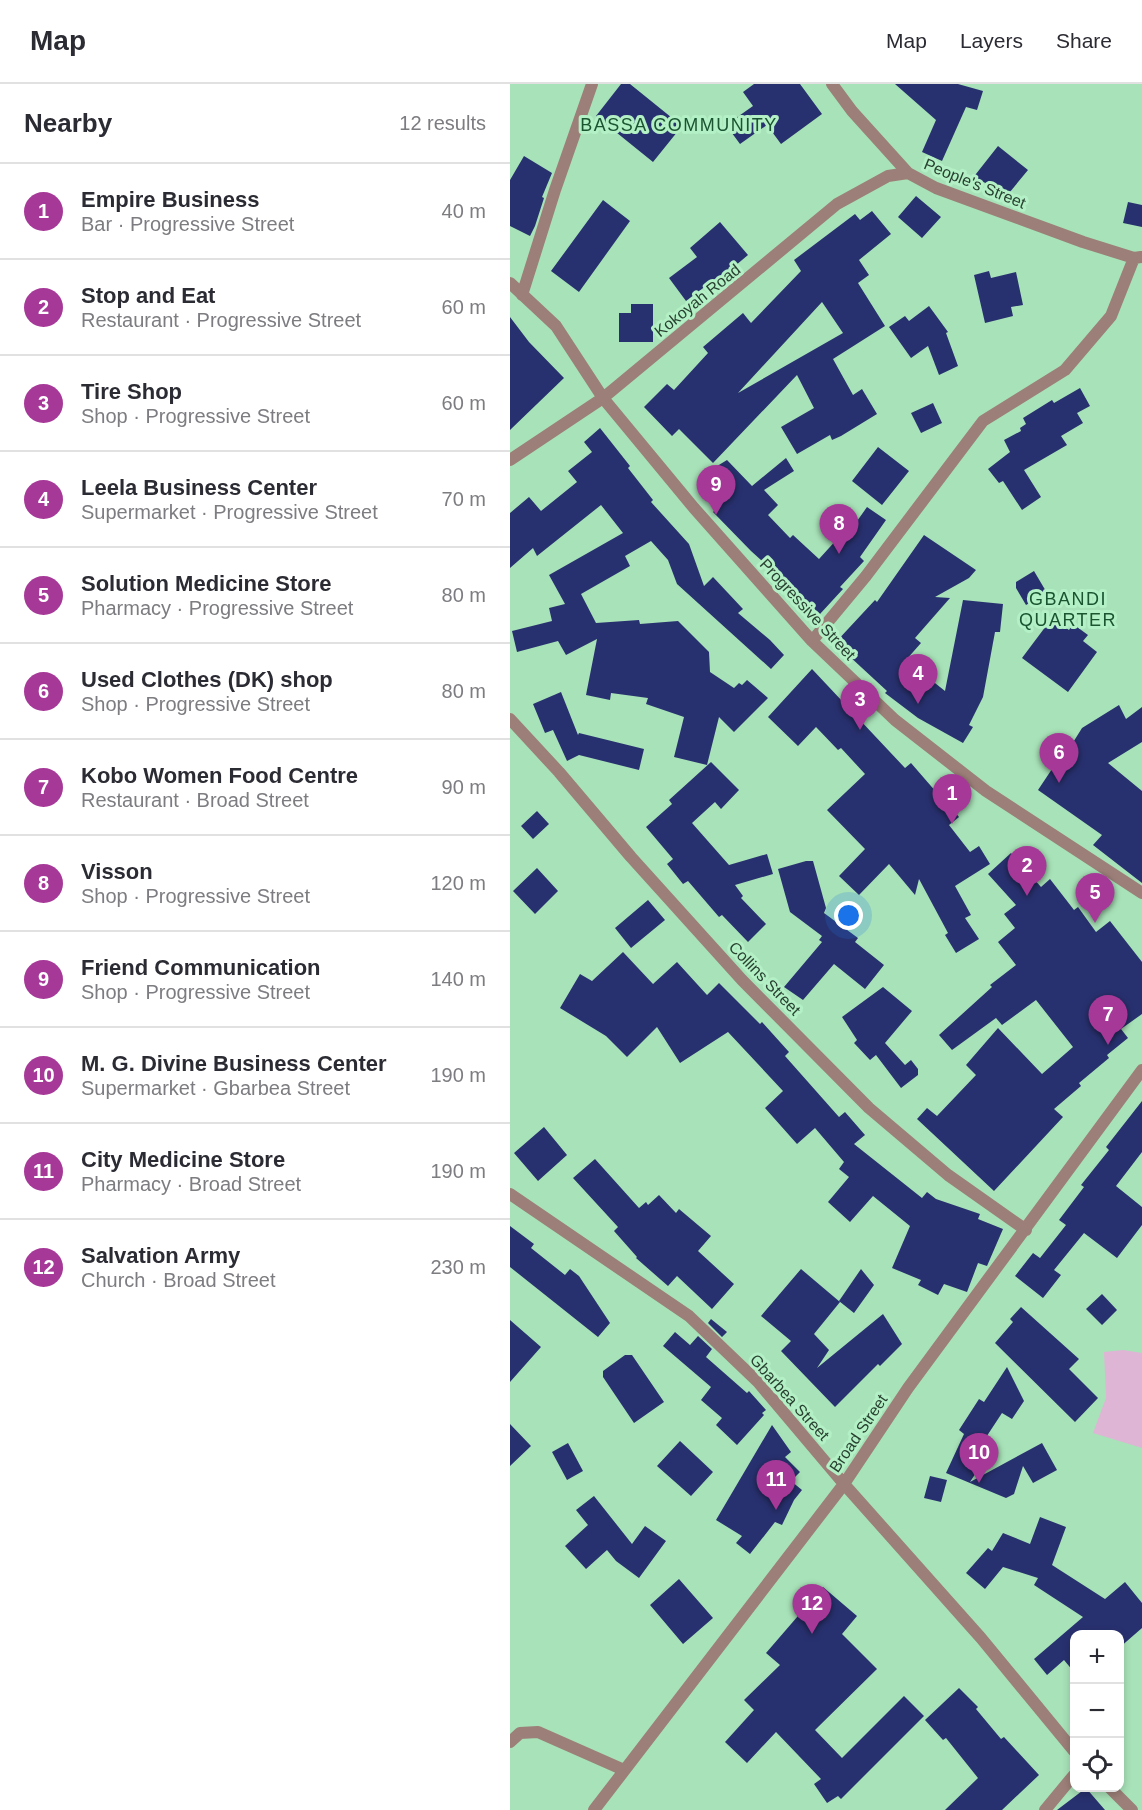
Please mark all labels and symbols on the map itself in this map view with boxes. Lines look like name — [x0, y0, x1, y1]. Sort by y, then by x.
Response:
district label: BASSA COMMUNITY — [580, 115, 778, 135]
street label: People's Street — [922, 155, 1029, 212]
street label: Kokoyah Road — [651, 261, 743, 340]
pin: 9 — [696, 466, 736, 515]
pin: 8 — [820, 504, 858, 554]
street label: Progressive Street — [757, 555, 859, 664]
district label: GBANDI QUARTER — [1019, 589, 1117, 630]
pin: 4 — [898, 654, 938, 704]
pin: 3 — [840, 680, 880, 730]
pin: 6 — [1040, 734, 1078, 783]
pin: 1 — [932, 774, 972, 824]
pin: 2 — [1008, 846, 1046, 896]
pin: 5 — [1076, 874, 1114, 923]
your location — [834, 901, 863, 930]
street label: Collins Street — [725, 938, 804, 1019]
pin: 7 — [1088, 996, 1128, 1045]
street label: Gbarbea Street — [747, 1351, 833, 1444]
street label: Broad Street — [826, 1391, 891, 1475]
pin: 10 — [960, 1434, 998, 1483]
pin: 11 — [756, 1460, 796, 1510]
pin: 12 — [792, 1584, 832, 1634]

